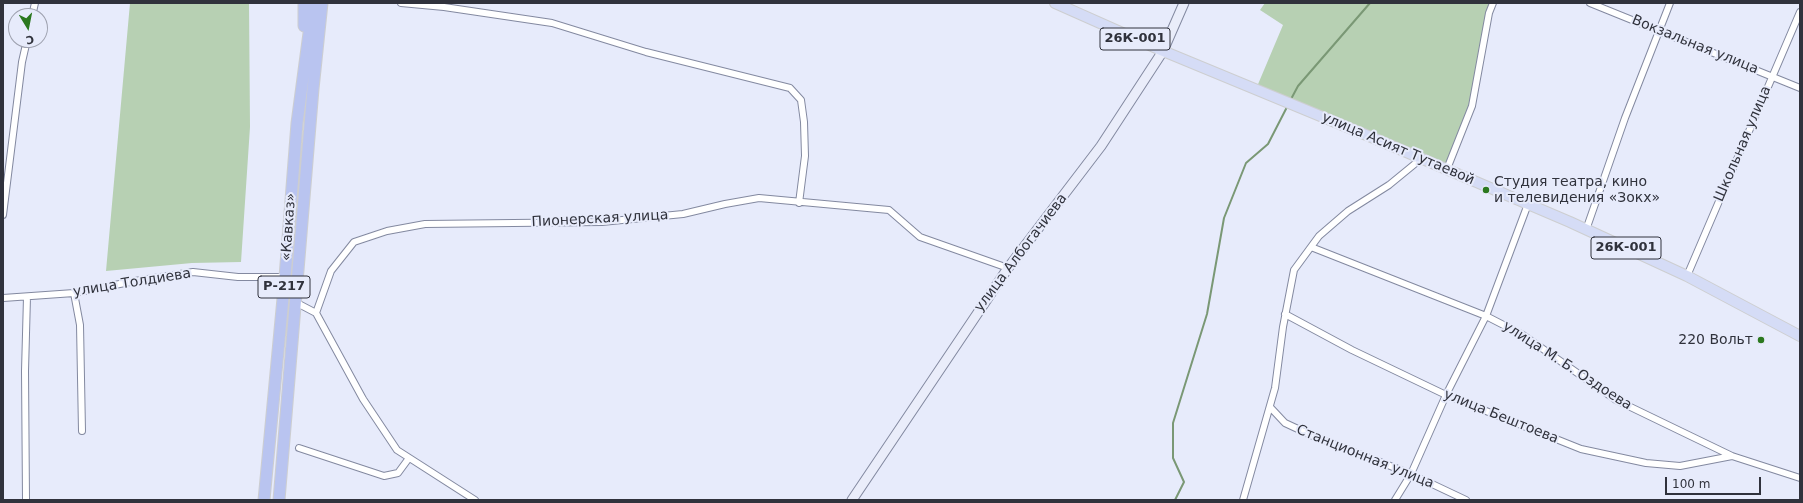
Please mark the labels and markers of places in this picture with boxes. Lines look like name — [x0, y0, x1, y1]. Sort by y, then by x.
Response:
place label: Студия театра, кино и телевидения «Зокх» — [1494, 174, 1660, 206]
marker: Студия театра, кино и телевидения «Зокх» — [1481, 185, 1491, 195]
place label: 220 Вольт — [1678, 332, 1753, 348]
marker: 220 Вольт — [1756, 335, 1766, 345]

